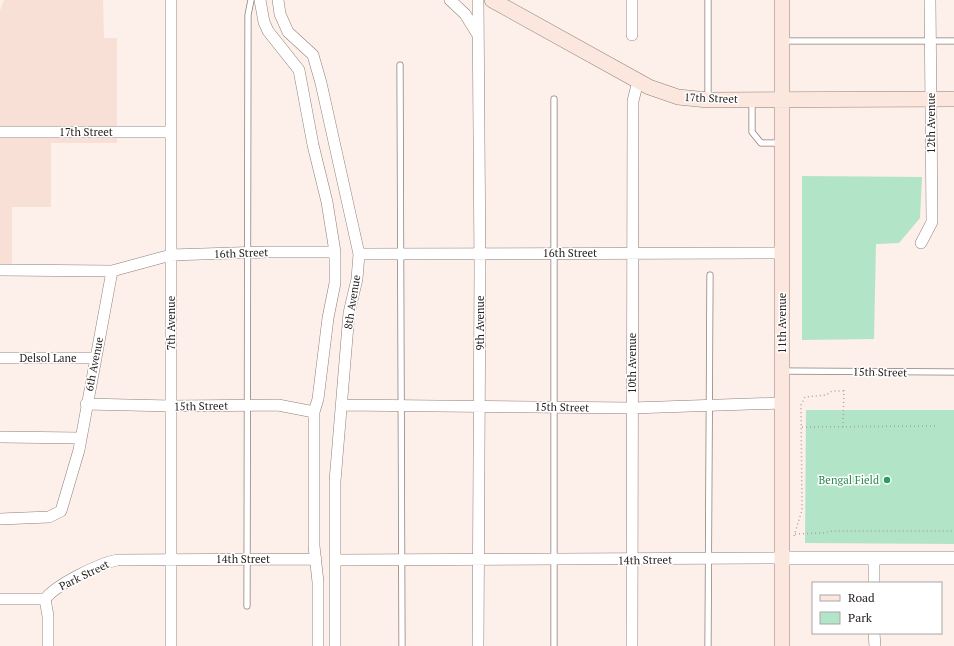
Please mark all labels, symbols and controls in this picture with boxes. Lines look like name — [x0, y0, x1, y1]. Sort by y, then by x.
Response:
street label: 17th Street — [684, 90, 738, 106]
street label: 12th Avenue — [924, 92, 938, 153]
street label: 17th Street — [59, 125, 113, 139]
street label: 16th Street — [214, 245, 268, 261]
street label: 16th Street — [543, 246, 597, 260]
street label: 8th Avenue — [341, 273, 363, 330]
street label: 11th Avenue — [775, 292, 789, 353]
street label: 7th Avenue — [164, 295, 178, 350]
street label: 9th Avenue — [473, 295, 487, 350]
street label: 10th Avenue — [625, 332, 639, 393]
street label: 6th Avenue — [82, 335, 106, 392]
street label: Delsol Lane — [19, 351, 77, 365]
street label: 15th Street — [853, 365, 907, 379]
street label: 15th Street — [174, 399, 228, 413]
street label: 15th Street — [535, 400, 589, 414]
place label: Bengal Field — [819, 473, 879, 487]
marker: Bengal Field — [882, 475, 892, 485]
street label: 14th Street — [216, 552, 270, 566]
street label: 14th Street — [618, 553, 672, 567]
street label: Park Street — [57, 557, 111, 593]
legend — [812, 582, 942, 634]
text: Road — [848, 590, 875, 605]
text: Park — [848, 610, 873, 625]

